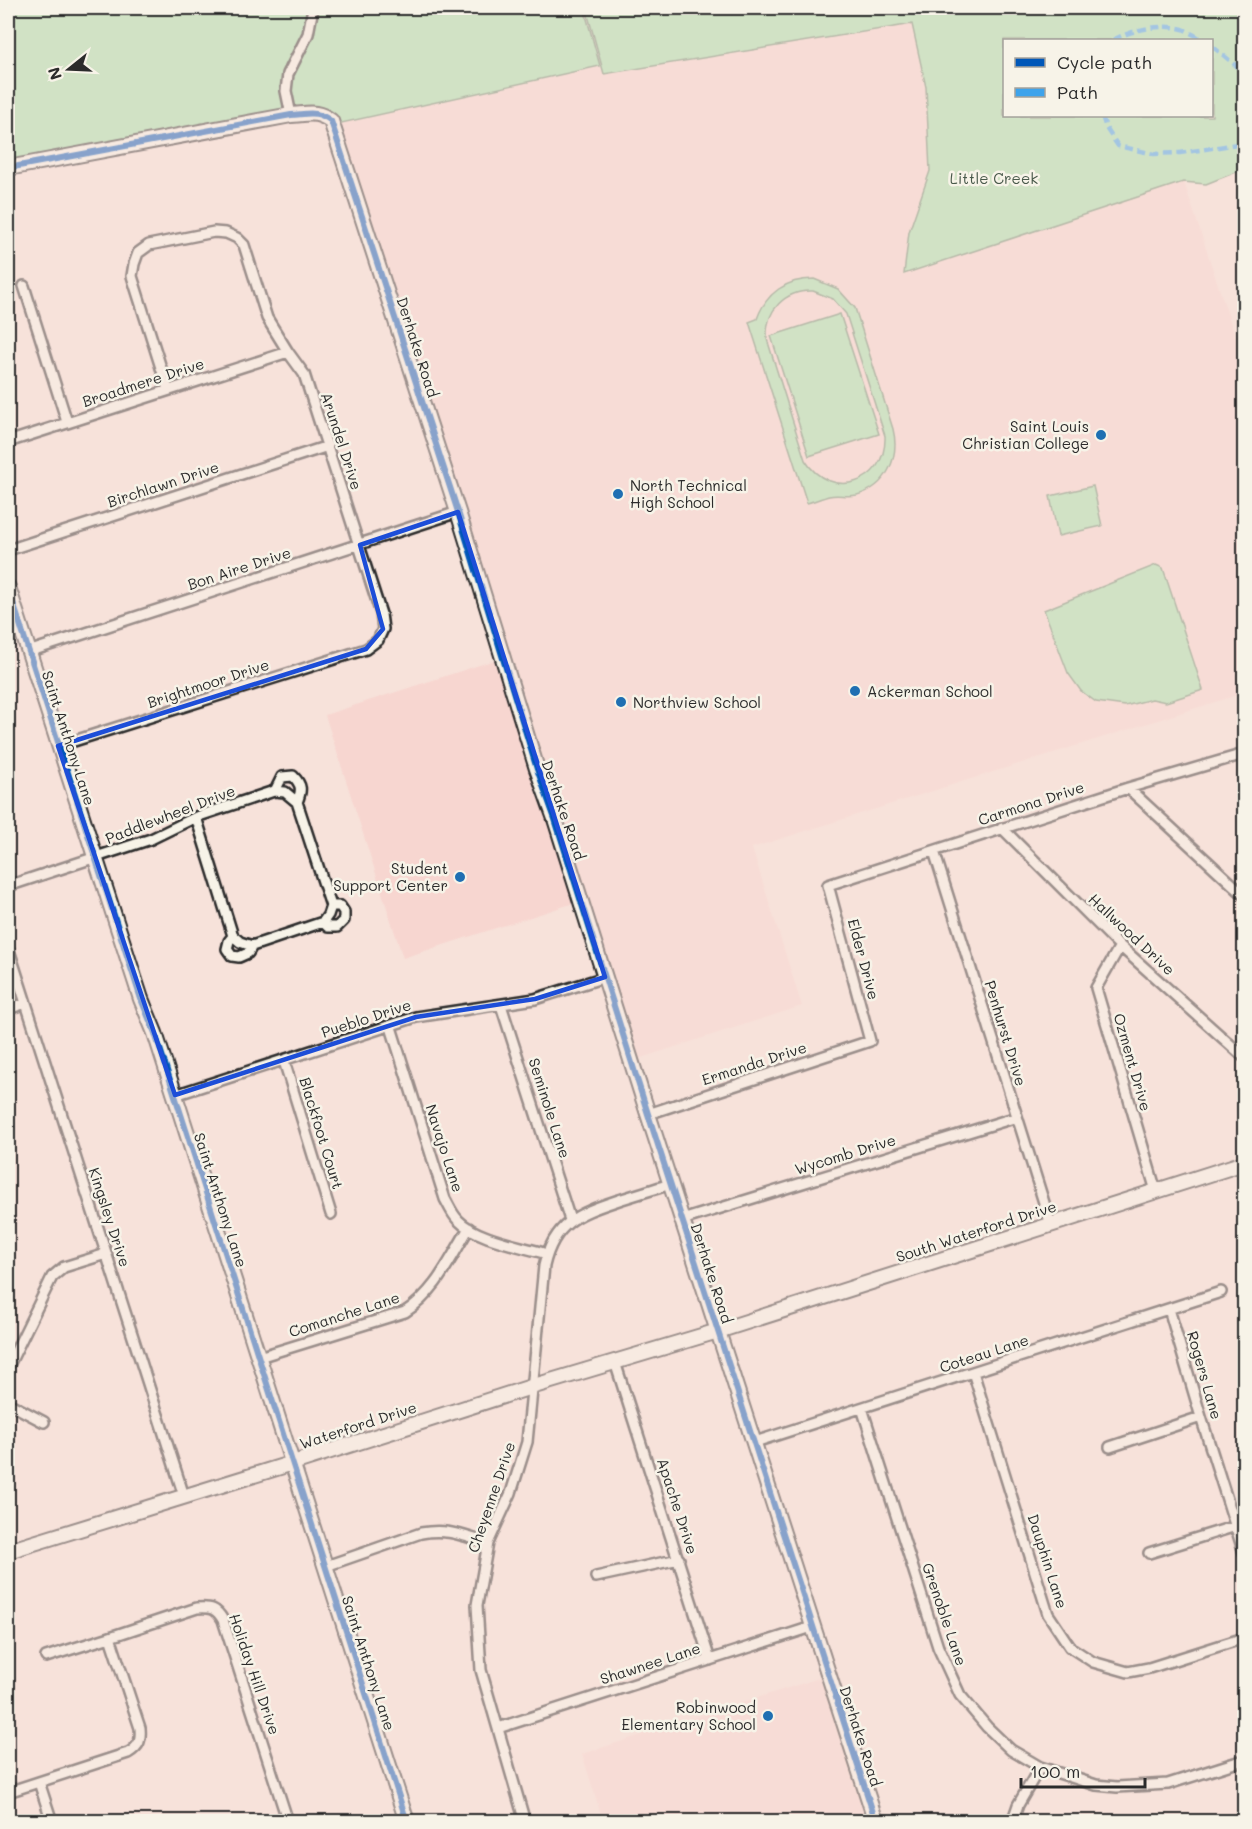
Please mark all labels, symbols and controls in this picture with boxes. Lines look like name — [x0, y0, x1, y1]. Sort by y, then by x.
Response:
north arrow — [39, 39, 99, 99]
legend — [1003, 39, 1213, 117]
text: Cycle path — [1057, 50, 1152, 74]
text: N — [42, 65, 66, 83]
text: Path — [1057, 80, 1097, 104]
park label: Little Creek — [950, 168, 1038, 188]
street label: Derhake Road — [392, 294, 444, 400]
street label: Broadmere Drive — [79, 353, 207, 411]
street label: Arundel Drive — [317, 390, 367, 492]
place label: Saint Louis Christian College — [962, 416, 1089, 453]
marker: Saint Louis Christian College — [1094, 428, 1108, 442]
street label: Birchlawn Drive — [105, 457, 221, 511]
place label: North Technical High School — [630, 475, 747, 512]
marker: North Technical High School — [611, 487, 625, 501]
street label: Bon Aire Drive — [185, 542, 293, 594]
street label: Brightmoor Drive — [145, 654, 271, 712]
street label: Saint Anthony Lane — [38, 668, 100, 808]
place label: Ackerman School — [867, 681, 993, 701]
marker: Ackerman School — [848, 684, 862, 698]
place label: Northview School — [633, 692, 761, 712]
marker: Northview School — [614, 695, 628, 709]
street label: Derhake Road — [538, 757, 590, 863]
street label: Carmona Drive — [975, 776, 1087, 830]
street label: Paddlewheel Drive — [102, 780, 238, 848]
place label: Student Support Center — [333, 858, 448, 895]
marker: Student Support Center — [453, 870, 467, 884]
street label: Hallwood Drive — [1085, 889, 1179, 979]
street label: Elder Drive — [844, 916, 884, 1002]
street label: Penhurst Drive — [980, 978, 1032, 1088]
street label: Pueblo Drive — [319, 994, 413, 1042]
street label: Ozment Drive — [1109, 1011, 1157, 1113]
street label: Ermanda Drive — [699, 1037, 809, 1089]
street label: Seminole Lane — [524, 1055, 576, 1161]
street label: Blackfoot Court — [295, 1075, 349, 1191]
street label: Navajo Lane — [421, 1102, 469, 1194]
street label: Wycomb Drive — [792, 1129, 898, 1179]
street label: Saint Anthony Lane — [190, 1130, 252, 1270]
street label: Kingsley Drive — [85, 1165, 135, 1269]
street label: South Waterford Drive — [893, 1196, 1059, 1266]
street label: Derhake Road — [686, 1220, 738, 1326]
street label: Comanche Lane — [286, 1287, 402, 1341]
street label: Coteau Lane — [937, 1329, 1031, 1377]
street label: Rogers Lane — [1183, 1329, 1227, 1421]
street label: Waterford Drive — [297, 1397, 419, 1453]
street label: Cheyenne Drive — [463, 1439, 519, 1555]
street label: Apache Drive — [653, 1455, 703, 1557]
street label: Dauphin Lane — [1023, 1511, 1073, 1611]
street label: Grenoble Lane — [918, 1560, 972, 1668]
street label: Saint Anthony Lane — [338, 1593, 400, 1733]
street label: Holiday Hill Drive — [225, 1611, 285, 1737]
street label: Shawnee Lane — [597, 1637, 703, 1689]
street label: Derhake Road — [835, 1683, 887, 1789]
place label: Robinwood Elementary School — [621, 1697, 756, 1734]
marker: Robinwood Elementary School — [761, 1709, 775, 1723]
scale bar — [1021, 1751, 1146, 1789]
text: 100 m — [1030, 1759, 1080, 1783]

